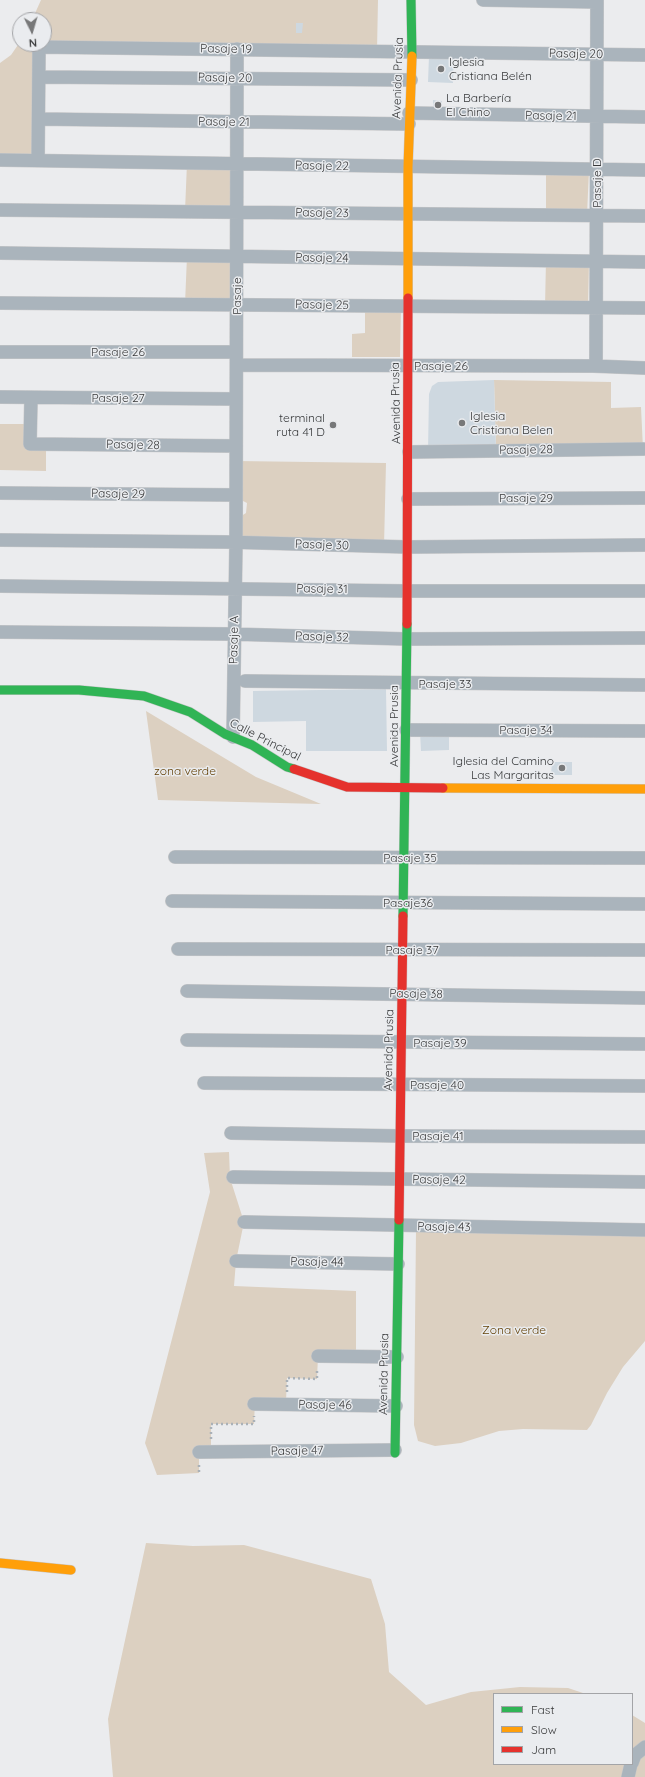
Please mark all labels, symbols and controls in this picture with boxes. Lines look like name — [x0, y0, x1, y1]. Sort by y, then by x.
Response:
north arrow — [12, 12, 52, 52]
text: N — [28, 36, 38, 50]
street label: Avenida Prusia — [389, 37, 407, 119]
street label: Pasaje 19 — [200, 41, 252, 57]
street label: Pasaje 20 — [549, 46, 603, 62]
place label: Iglesia Cristiana Belén — [449, 55, 532, 83]
marker: Iglesia Cristiana Belén — [436, 64, 446, 74]
street label: Pasaje 20 — [198, 70, 252, 86]
place label: La Barbería El Chino — [446, 91, 511, 119]
marker: La Barbería El Chino — [433, 100, 443, 110]
street label: Pasaje 21 — [525, 108, 577, 124]
street label: Pasaje 21 — [198, 114, 250, 130]
street label: Pasaje 22 — [295, 158, 349, 174]
street label: Pasaje D — [590, 158, 604, 208]
street label: Pasaje 23 — [295, 205, 349, 221]
street label: Pasaje 24 — [295, 250, 349, 266]
street label: Pasaje — [230, 277, 244, 315]
street label: Pasaje 25 — [295, 297, 349, 313]
street label: Pasaje 26 — [91, 345, 145, 359]
street label: Pasaje 26 — [414, 359, 468, 373]
street label: Avenida Prusia — [388, 362, 404, 444]
street label: Pasaje 27 — [91, 391, 145, 405]
place label: Iglesia Cristiana Belen — [470, 409, 553, 437]
place label: terminal ruta 41 D — [276, 411, 325, 439]
marker: Iglesia Cristiana Belen — [457, 418, 467, 428]
marker: terminal ruta 41 D — [328, 420, 338, 430]
street label: Pasaje 28 — [106, 437, 160, 453]
street label: Pasaje 28 — [499, 442, 553, 458]
street label: Pasaje 29 — [91, 486, 145, 502]
street label: Pasaje 29 — [499, 491, 553, 505]
street label: Pasaje 30 — [295, 537, 349, 553]
street label: Pasaje 31 — [296, 581, 348, 597]
street label: Pasaje A — [226, 616, 242, 664]
street label: Pasaje 32 — [295, 629, 349, 645]
street label: Pasaje 33 — [418, 677, 472, 691]
street label: Avenida Prusia — [387, 685, 401, 767]
street label: Calle Principal — [227, 716, 303, 764]
street label: Pasaje 34 — [499, 723, 553, 737]
place label: Iglesia del Camino Las Margaritas — [452, 754, 554, 782]
marker: Iglesia del Camino Las Margaritas — [557, 763, 567, 773]
park label: zona verde — [154, 764, 216, 778]
street label: Pasaje 35 — [383, 851, 437, 865]
street label: Pasaje36 — [383, 896, 433, 910]
street label: Pasaje 37 — [385, 943, 439, 957]
street label: Pasaje 38 — [389, 986, 443, 1002]
street label: Avenida Prusia — [381, 1009, 397, 1091]
street label: Pasaje 39 — [413, 1036, 467, 1050]
street label: Pasaje 40 — [410, 1078, 464, 1092]
street label: Pasaje 41 — [412, 1129, 464, 1143]
street label: Pasaje 42 — [412, 1172, 466, 1188]
street label: Pasaje 43 — [417, 1219, 471, 1235]
street label: Pasaje 44 — [290, 1254, 344, 1270]
park label: Zona verde — [482, 1323, 546, 1337]
street label: Avenida Prusia — [376, 1333, 392, 1415]
street label: Pasaje 46 — [298, 1397, 352, 1413]
street label: Pasaje 47 — [270, 1443, 324, 1459]
legend — [493, 1693, 633, 1765]
text: Fast — [531, 1702, 555, 1717]
text: Slow — [531, 1722, 557, 1737]
text: Jam — [531, 1742, 556, 1757]

